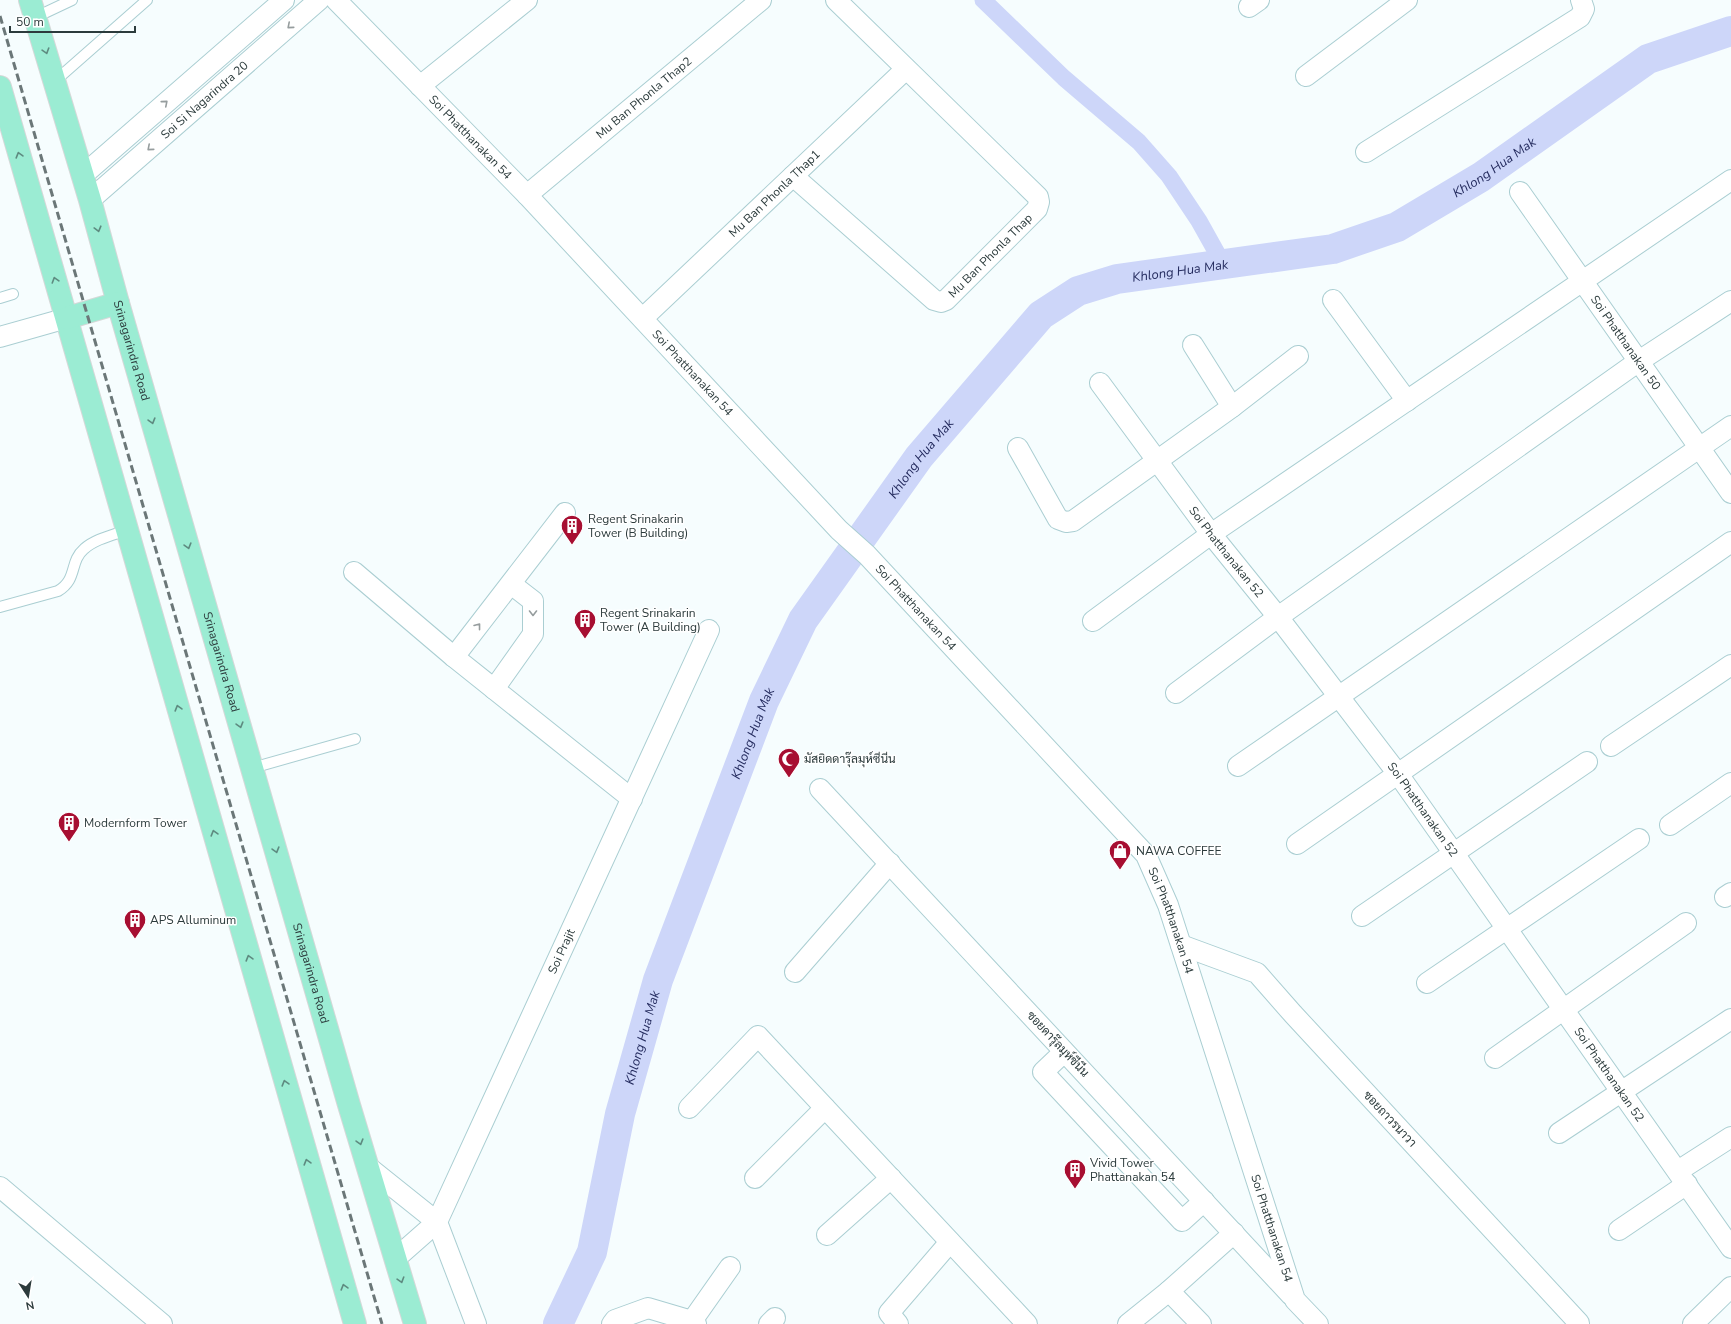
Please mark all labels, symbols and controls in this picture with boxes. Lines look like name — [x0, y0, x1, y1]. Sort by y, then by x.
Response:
scale bar — [10, 8, 135, 34]
text: 50 m — [16, 14, 44, 30]
one-way arrow — [287, 21, 295, 28]
one-way arrow — [41, 47, 50, 54]
street label: Mu Ban Phonla Thap2 — [593, 53, 695, 142]
street label: Soi Si Nagarindra 20 — [157, 57, 252, 143]
street label: Soi Phatthanakan 54 — [425, 92, 515, 183]
one-way arrow — [160, 101, 167, 108]
water label: Khlong Hua Mak — [1449, 133, 1540, 202]
one-way arrow — [147, 144, 155, 151]
street label: Mu Ban Phonla Thap1 — [725, 146, 824, 241]
one-way arrow — [15, 152, 24, 159]
street label: Mu Ban Phonla Thap — [945, 210, 1036, 301]
one-way arrow — [93, 225, 102, 232]
water label: Khlong Hua Mak — [1131, 256, 1230, 287]
one-way arrow — [51, 277, 60, 284]
street label: Soi Phatthanakan 50 — [1587, 292, 1664, 393]
street label: Srinagarindra Road — [110, 298, 154, 403]
street label: Soi Phatthanakan 54 — [649, 326, 737, 419]
water label: Khlong Hua Mak — [884, 415, 958, 502]
one-way arrow — [147, 417, 156, 424]
street label: Soi Phatthanakan 52 — [1185, 503, 1267, 601]
place label: Regent Srinakarin Tower (B Building) — [588, 511, 688, 541]
building icon: Regent Srinakarin Tower (B Building) — [559, 513, 585, 546]
one-way arrow — [183, 542, 192, 549]
street label: Soi Phatthanakan 54 — [872, 561, 960, 654]
place label: Regent Srinakarin Tower (A Building) — [600, 605, 701, 635]
building icon: Regent Srinakarin Tower (A Building) — [572, 607, 598, 640]
street label: Srinagarindra Road — [199, 610, 243, 714]
one-way arrow — [529, 610, 537, 616]
one-way arrow — [473, 624, 480, 631]
water label: Khlong Hua Mak — [727, 684, 779, 782]
one-way arrow — [174, 704, 183, 711]
one-way arrow — [235, 721, 244, 728]
mosque icon: มัสยิดดารุ๊ลมุห์ซีนีน — [776, 746, 802, 779]
place label: มัสยิดดารุ๊ลมุห์ซีนีน — [804, 751, 896, 768]
street label: Soi Phatthanakan 52 — [1384, 759, 1462, 860]
building icon: Modernform Tower — [56, 810, 82, 843]
place label: Modernform Tower — [84, 815, 188, 831]
one-way arrow — [210, 829, 218, 836]
shop icon: NAWA COFFEE — [1107, 838, 1133, 871]
place label: NAWA COFFEE — [1136, 843, 1222, 859]
one-way arrow — [271, 846, 280, 853]
street label: Soi Phatthanakan 54 — [1144, 865, 1197, 975]
building icon: APS Alluminum — [122, 907, 148, 940]
place label: APS Alluminum — [150, 912, 236, 928]
street label: Srinagarindra Road — [289, 921, 333, 1025]
street label: Soi Prajit — [544, 925, 579, 976]
one-way arrow — [245, 954, 254, 961]
water label: Khlong Hua Mak — [621, 988, 665, 1087]
street label: ซอยดารุ๊ลมุห์ซีนีน — [1023, 1008, 1093, 1081]
street label: Soi Phatthanakan 52 — [1570, 1024, 1648, 1125]
one-way arrow — [281, 1079, 290, 1086]
street label: ซอยถาวรนาวา — [1360, 1087, 1420, 1151]
one-way arrow — [355, 1139, 364, 1146]
place label: Vivid Tower Phattanakan 54 — [1089, 1155, 1175, 1185]
building icon: Vivid Tower Phattanakan 54 — [1062, 1157, 1088, 1190]
one-way arrow — [303, 1159, 312, 1166]
street label: Soi Phatthanakan 54 — [1247, 1172, 1297, 1284]
north arrow — [8, 1276, 48, 1316]
one-way arrow — [397, 1277, 405, 1284]
one-way arrow — [340, 1283, 349, 1290]
text: N — [24, 1297, 36, 1313]

